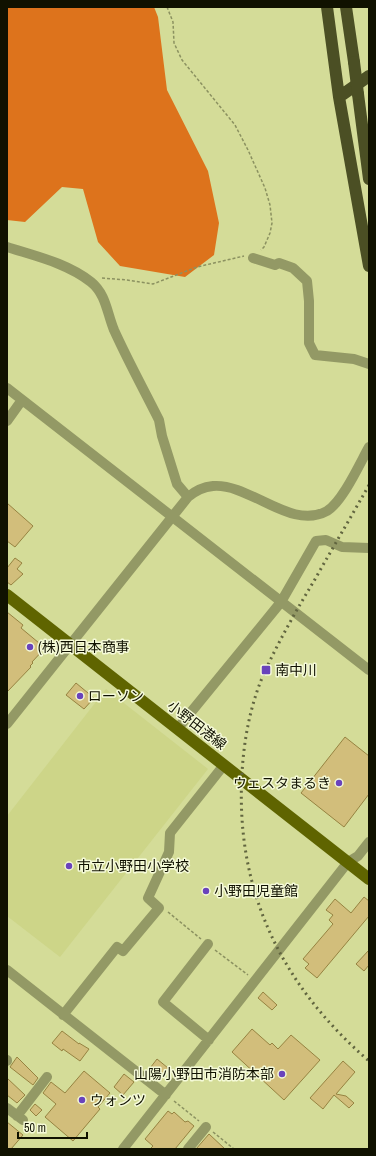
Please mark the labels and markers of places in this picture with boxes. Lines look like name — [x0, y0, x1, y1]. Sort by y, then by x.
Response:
place label: (株)西日本商事 — [38, 638, 130, 656]
marker: (株)西日本商事 — [25, 642, 35, 652]
place label: 南中川 — [275, 661, 317, 679]
marker: 南中川 — [260, 664, 272, 676]
place label: ローソン — [88, 687, 144, 705]
marker: ローソン — [75, 691, 85, 701]
place label: ウェスタまるき — [233, 774, 331, 792]
marker: ウェスタまるき — [334, 778, 344, 788]
place label: 市立小野田小学校 — [77, 857, 189, 875]
marker: 市立小野田小学校 — [64, 861, 74, 871]
place label: 小野田児童館 — [214, 882, 298, 900]
marker: 小野田児童館 — [201, 886, 211, 896]
place label: 山陽小野田市消防本部 — [134, 1065, 274, 1083]
marker: 山陽小野田市消防本部 — [277, 1069, 287, 1079]
place label: ウォンツ — [90, 1091, 146, 1109]
marker: ウォンツ — [77, 1095, 87, 1105]

